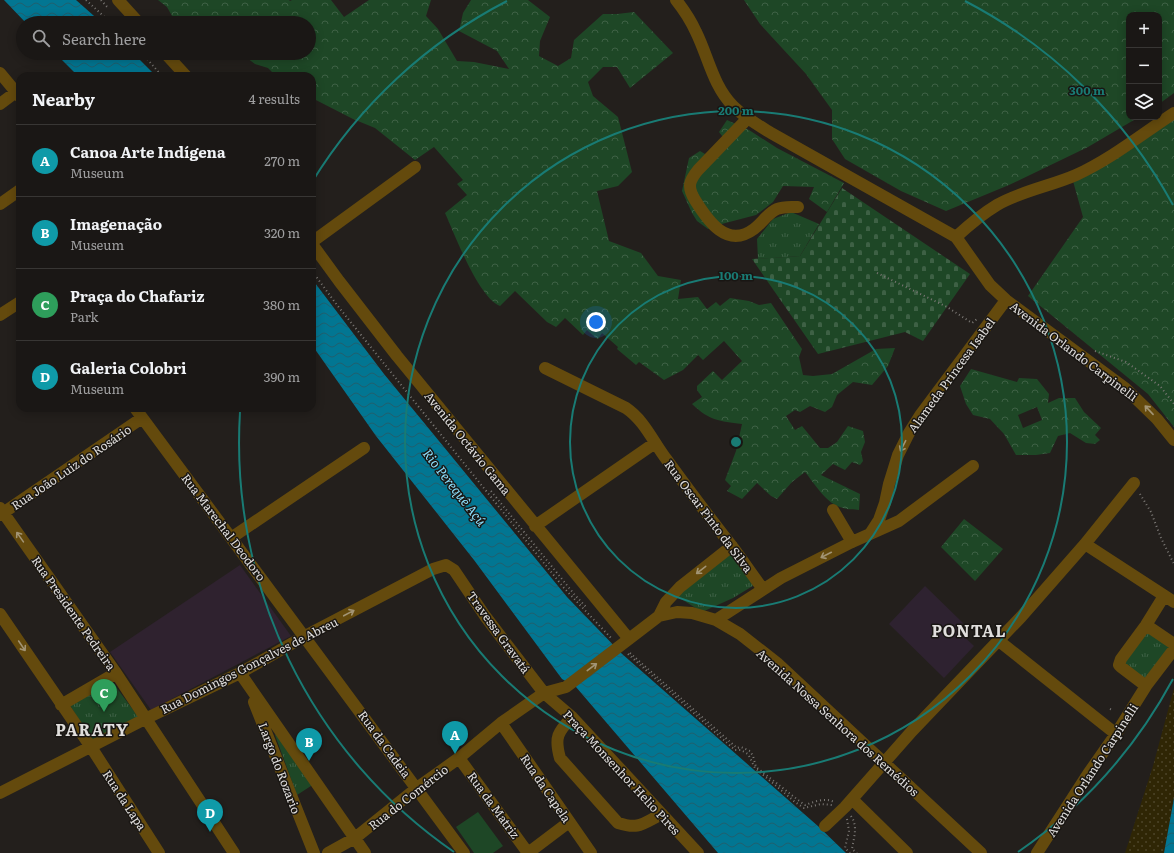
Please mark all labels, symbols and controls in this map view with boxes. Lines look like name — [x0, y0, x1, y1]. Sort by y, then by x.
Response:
map controls — [1126, 12, 1162, 120]
button: + — [1126, 12, 1162, 48]
search box — [16, 16, 316, 60]
icon: search — [30, 27, 52, 49]
text: Search here — [62, 27, 146, 50]
button: − — [1126, 48, 1162, 84]
text: 300 m — [1069, 81, 1105, 99]
button: layers — [1126, 84, 1162, 120]
text: Nearby — [32, 86, 95, 111]
text: 4 results — [249, 89, 300, 108]
text: 200 m — [718, 101, 754, 119]
text: Canoa Arte Indígena — [70, 140, 226, 163]
text: A — [40, 151, 50, 170]
text: 270 m — [264, 151, 300, 170]
text: Museum — [70, 163, 124, 182]
text: Imagenação — [70, 212, 162, 235]
text: B — [41, 223, 49, 242]
text: 320 m — [264, 223, 300, 242]
text: Museum — [70, 235, 124, 254]
text: 100 m — [719, 266, 753, 284]
text: Praça do Chafariz — [70, 284, 204, 307]
text: C — [40, 295, 50, 314]
text: 380 m — [263, 295, 300, 314]
street label: Avenida Orlando Carpinelli — [1006, 297, 1142, 405]
text: Park — [70, 307, 99, 326]
your location — [586, 312, 606, 332]
street label: Alameda Princesa Isabel — [903, 314, 999, 436]
text: Galeria Colobri — [70, 356, 187, 379]
text: D — [40, 367, 50, 386]
text: 390 m — [263, 367, 300, 386]
text: Museum — [70, 379, 124, 398]
street label: Avenida Octávio Gama — [421, 387, 516, 499]
one-way arrow — [1144, 405, 1153, 415]
street label: Rua João Luiz do Rosário — [7, 420, 135, 514]
centre of rings — [729, 435, 743, 449]
one-way arrow — [899, 439, 906, 451]
water label: Rio Perequê Açú — [419, 444, 491, 530]
street label: Rua Oscar Pinto da Silva — [661, 456, 758, 577]
street label: Rua Marechal Deodoro — [178, 469, 270, 585]
one-way arrow — [16, 531, 24, 542]
street label: Rua Presidente Pedreira — [28, 552, 121, 674]
one-way arrow — [820, 552, 832, 559]
one-way arrow — [696, 566, 707, 575]
street label: Travessa Gravatá — [463, 587, 535, 677]
one-way arrow — [343, 609, 355, 616]
street label: Rua Domingos Gonçalves de Abreu — [157, 612, 341, 718]
district label: PONTAL — [931, 618, 1007, 642]
one-way arrow — [18, 640, 26, 652]
street label: Avenida Nossa Senhora dos Remédios — [753, 644, 924, 800]
one-way arrow — [587, 662, 598, 671]
pin: C — [91, 679, 117, 712]
street label: Avenida Orlando Carpinelli — [1042, 700, 1142, 840]
street label: Praça Monsenhor Helio Pires — [559, 706, 685, 839]
street label: Rua da Cadeia — [354, 707, 416, 782]
district label: PARATY — [55, 717, 129, 741]
street label: Largo do Rozario — [254, 720, 306, 816]
pin: A — [442, 721, 468, 754]
pin: B — [296, 728, 322, 761]
street label: Rua da Capela — [516, 750, 576, 826]
street label: Rua do Comércio — [364, 760, 452, 834]
street label: Rua da Lapa — [99, 766, 152, 834]
street label: Rua da Matriz — [464, 768, 525, 842]
pin: D — [197, 799, 223, 832]

